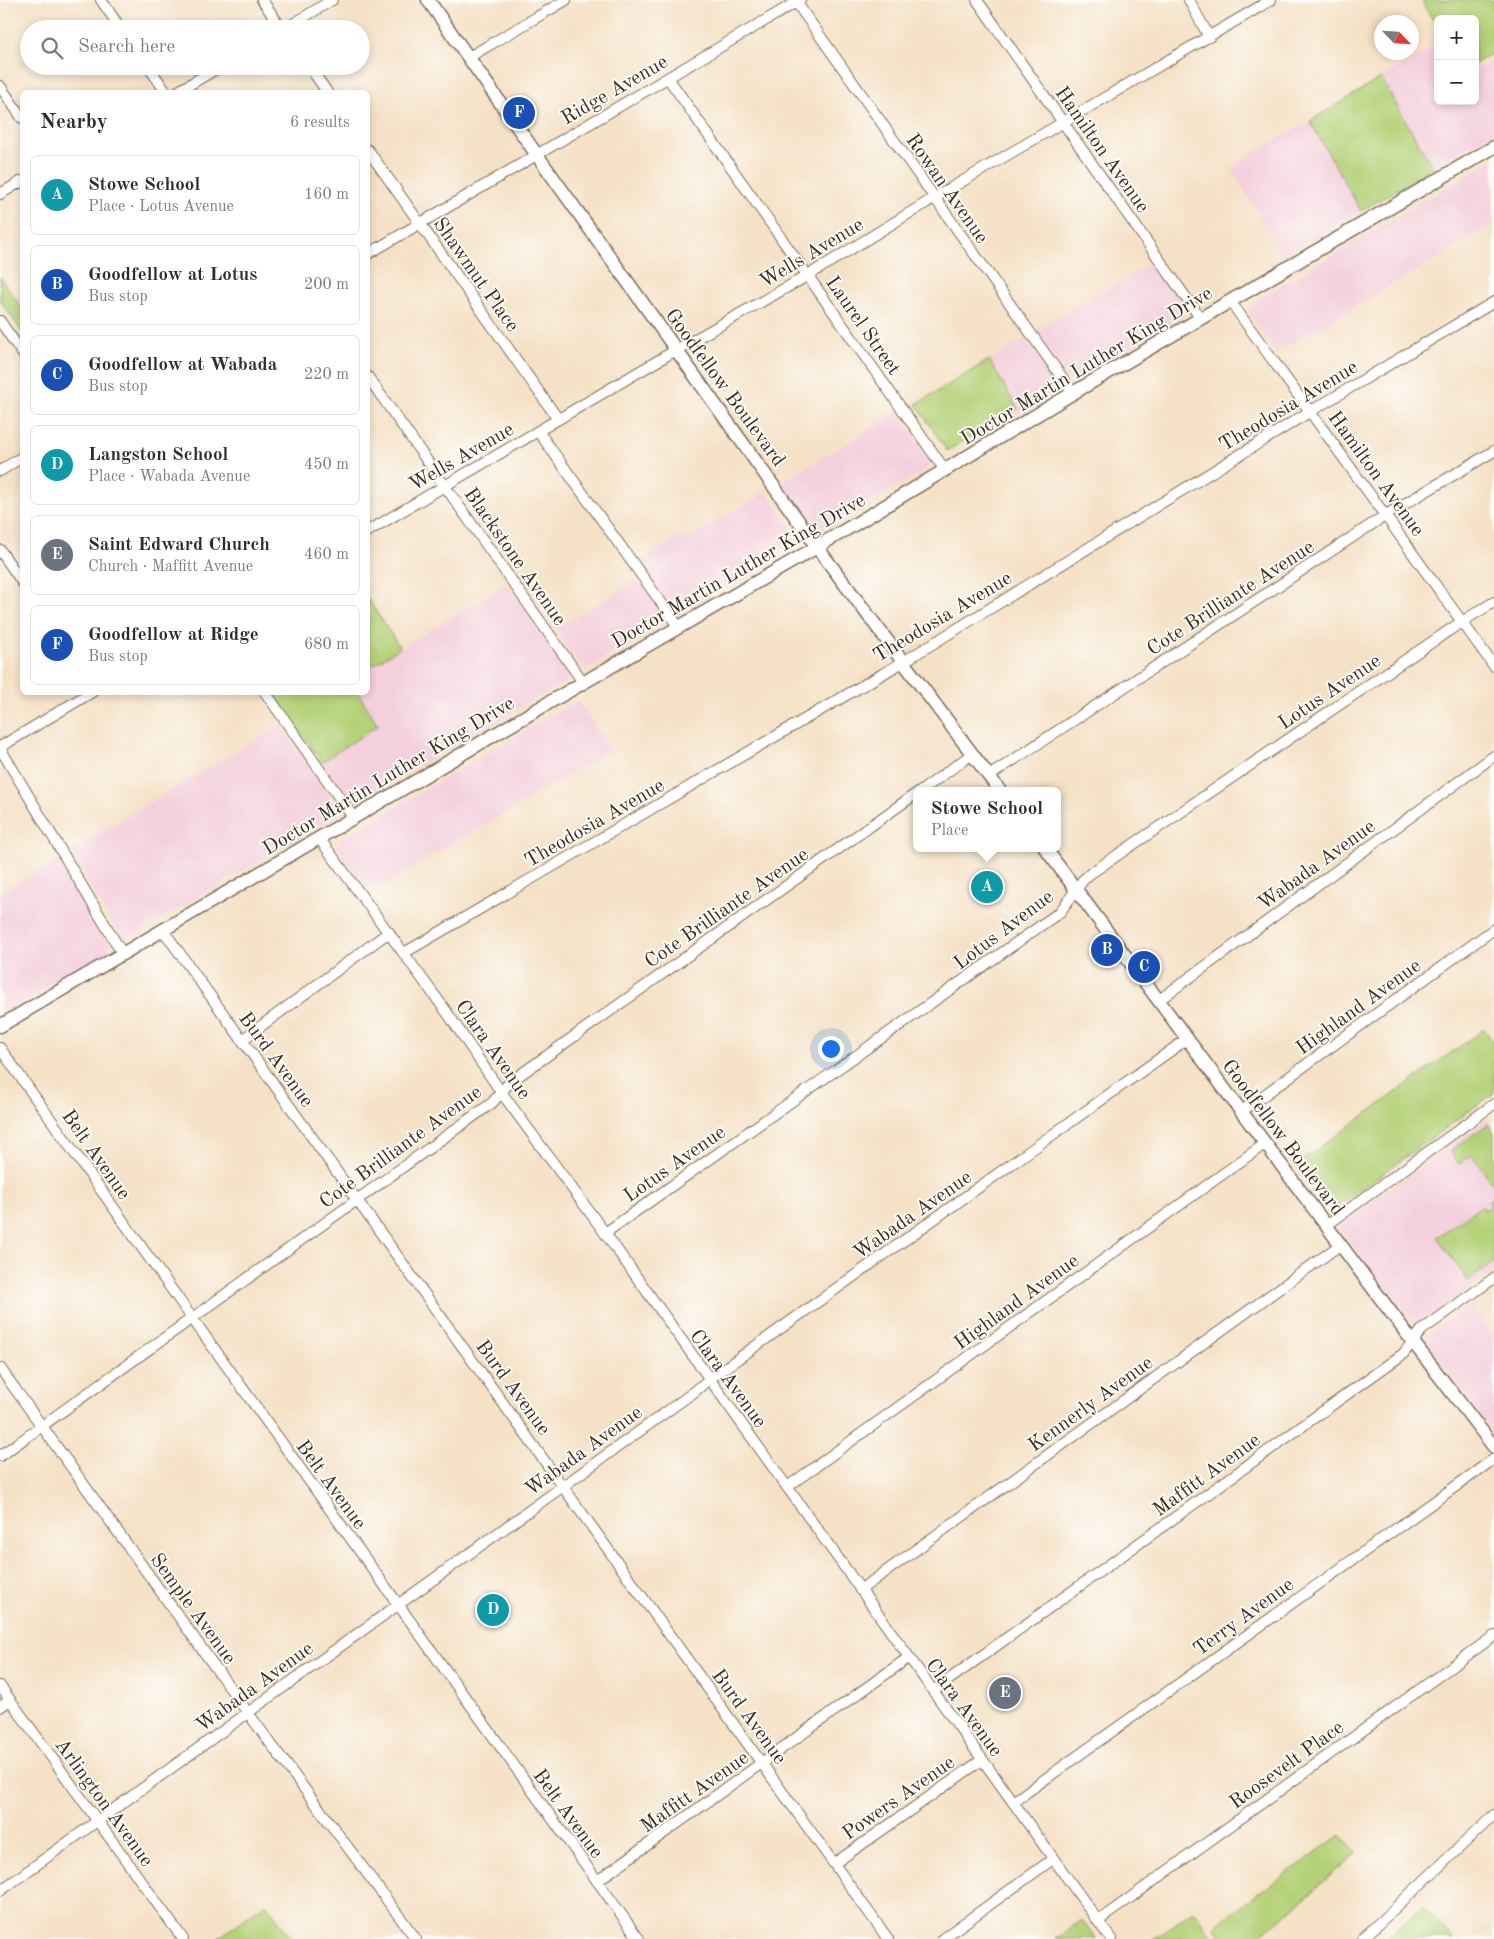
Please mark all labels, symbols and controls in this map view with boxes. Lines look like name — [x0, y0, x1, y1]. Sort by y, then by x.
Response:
north arrow — [1374, 15, 1419, 60]
map controls — [1434, 15, 1479, 105]
button: + — [1434, 15, 1479, 60]
search box — [20, 20, 370, 75]
icon: search — [38, 34, 66, 62]
text: Search here — [78, 38, 175, 57]
street label: Ridge Avenue — [558, 52, 672, 129]
button: − — [1434, 60, 1479, 105]
street label: Hamilton Avenue — [1050, 83, 1152, 217]
pin: F — [503, 94, 535, 132]
text: Nearby — [40, 112, 108, 133]
text: 6 results — [290, 115, 350, 131]
street label: Rowan Avenue — [901, 131, 991, 248]
text: Stowe School — [88, 176, 200, 195]
text: A — [51, 187, 63, 203]
text: 160 m — [304, 187, 349, 203]
text: Place · Lotus Avenue — [88, 199, 234, 215]
street label: Shawmut Place — [429, 214, 522, 336]
street label: Wells Avenue — [757, 215, 867, 292]
text: Goodfellow at Lotus — [88, 266, 257, 285]
street label: Laurel Street — [821, 273, 904, 379]
text: B — [51, 277, 63, 293]
text: 200 m — [304, 277, 349, 293]
street label: Doctor Martin Luther King Drive — [958, 284, 1216, 450]
text: Bus stop — [88, 289, 148, 305]
street label: Goodfellow Boulevard — [661, 306, 788, 471]
text: Goodfellow at Wabada — [88, 356, 277, 375]
street label: Theodosia Avenue — [1216, 358, 1362, 456]
text: C — [52, 367, 62, 383]
text: 220 m — [304, 367, 349, 383]
text: Bus stop — [88, 379, 148, 395]
street label: Hamilton Avenue — [1323, 408, 1427, 540]
street label: Wells Avenue — [406, 420, 518, 496]
text: Langston School — [88, 446, 228, 465]
text: D — [51, 457, 63, 473]
text: 450 m — [304, 457, 349, 473]
text: Place · Wabada Avenue — [88, 469, 250, 485]
street label: Blackstone Avenue — [459, 485, 569, 630]
street label: Doctor Martin Luther King Drive — [609, 491, 869, 653]
text: Saint Edward Church — [88, 536, 270, 555]
street label: Cote Brilliante Avenue — [1144, 537, 1318, 660]
text: E — [51, 547, 63, 563]
text: 460 m — [304, 547, 349, 563]
text: Church · Maffitt Avenue — [88, 559, 253, 575]
street label: Theodosia Avenue — [870, 569, 1016, 667]
text: Goodfellow at Ridge — [88, 626, 259, 645]
text: F — [52, 637, 62, 653]
text: 680 m — [304, 637, 349, 653]
text: Bus stop — [88, 649, 148, 665]
street label: Lotus Avenue — [1275, 651, 1385, 734]
street label: Doctor Martin Luther King Drive — [260, 694, 518, 860]
street label: Theodosia Avenue — [522, 776, 668, 872]
popup — [913, 787, 1061, 852]
text: Stowe School — [931, 800, 1043, 819]
street label: Wabada Avenue — [1255, 817, 1379, 915]
text: Place — [931, 823, 968, 839]
street label: Cote Brilliante Avenue — [642, 845, 813, 973]
pin: A — [971, 868, 1003, 906]
street label: Lotus Avenue — [948, 884, 1058, 974]
pin: B — [1091, 931, 1123, 969]
pin: C — [1128, 948, 1160, 986]
street label: Highland Avenue — [1293, 956, 1425, 1059]
street label: Clara Avenue — [451, 997, 534, 1103]
street label: Burd Avenue — [234, 1009, 316, 1111]
your location — [818, 1036, 844, 1062]
street label: Goodfellow Boulevard — [1217, 1057, 1347, 1220]
street label: Cote Brilliante Avenue — [317, 1082, 486, 1213]
street label: Belt Avenue — [57, 1107, 134, 1204]
street label: Lotus Avenue — [621, 1122, 730, 1207]
street label: Wabada Avenue — [850, 1168, 976, 1264]
street label: Highland Avenue — [951, 1251, 1083, 1354]
street label: Clara Avenue — [685, 1326, 770, 1432]
street label: Burd Avenue — [471, 1337, 553, 1439]
street label: Kennerly Avenue — [1025, 1353, 1157, 1456]
street label: Wabada Avenue — [522, 1403, 646, 1501]
street label: Maffitt Avenue — [1150, 1430, 1264, 1521]
street label: Belt Avenue — [292, 1437, 369, 1533]
street label: Semple Avenue — [146, 1550, 239, 1668]
street label: Terry Avenue — [1190, 1575, 1298, 1660]
pin: D — [477, 1591, 509, 1629]
street label: Wabada Avenue — [193, 1639, 317, 1737]
street label: Clara Avenue — [921, 1655, 1006, 1761]
street label: Burd Avenue — [707, 1666, 789, 1768]
pin: E — [989, 1674, 1021, 1712]
street label: Roosevelt Place — [1226, 1718, 1348, 1814]
street label: Arlington Avenue — [50, 1736, 156, 1871]
street label: Maffitt Avenue — [637, 1748, 753, 1837]
street label: Powers Avenue — [839, 1753, 959, 1845]
street label: Belt Avenue — [529, 1766, 606, 1862]

